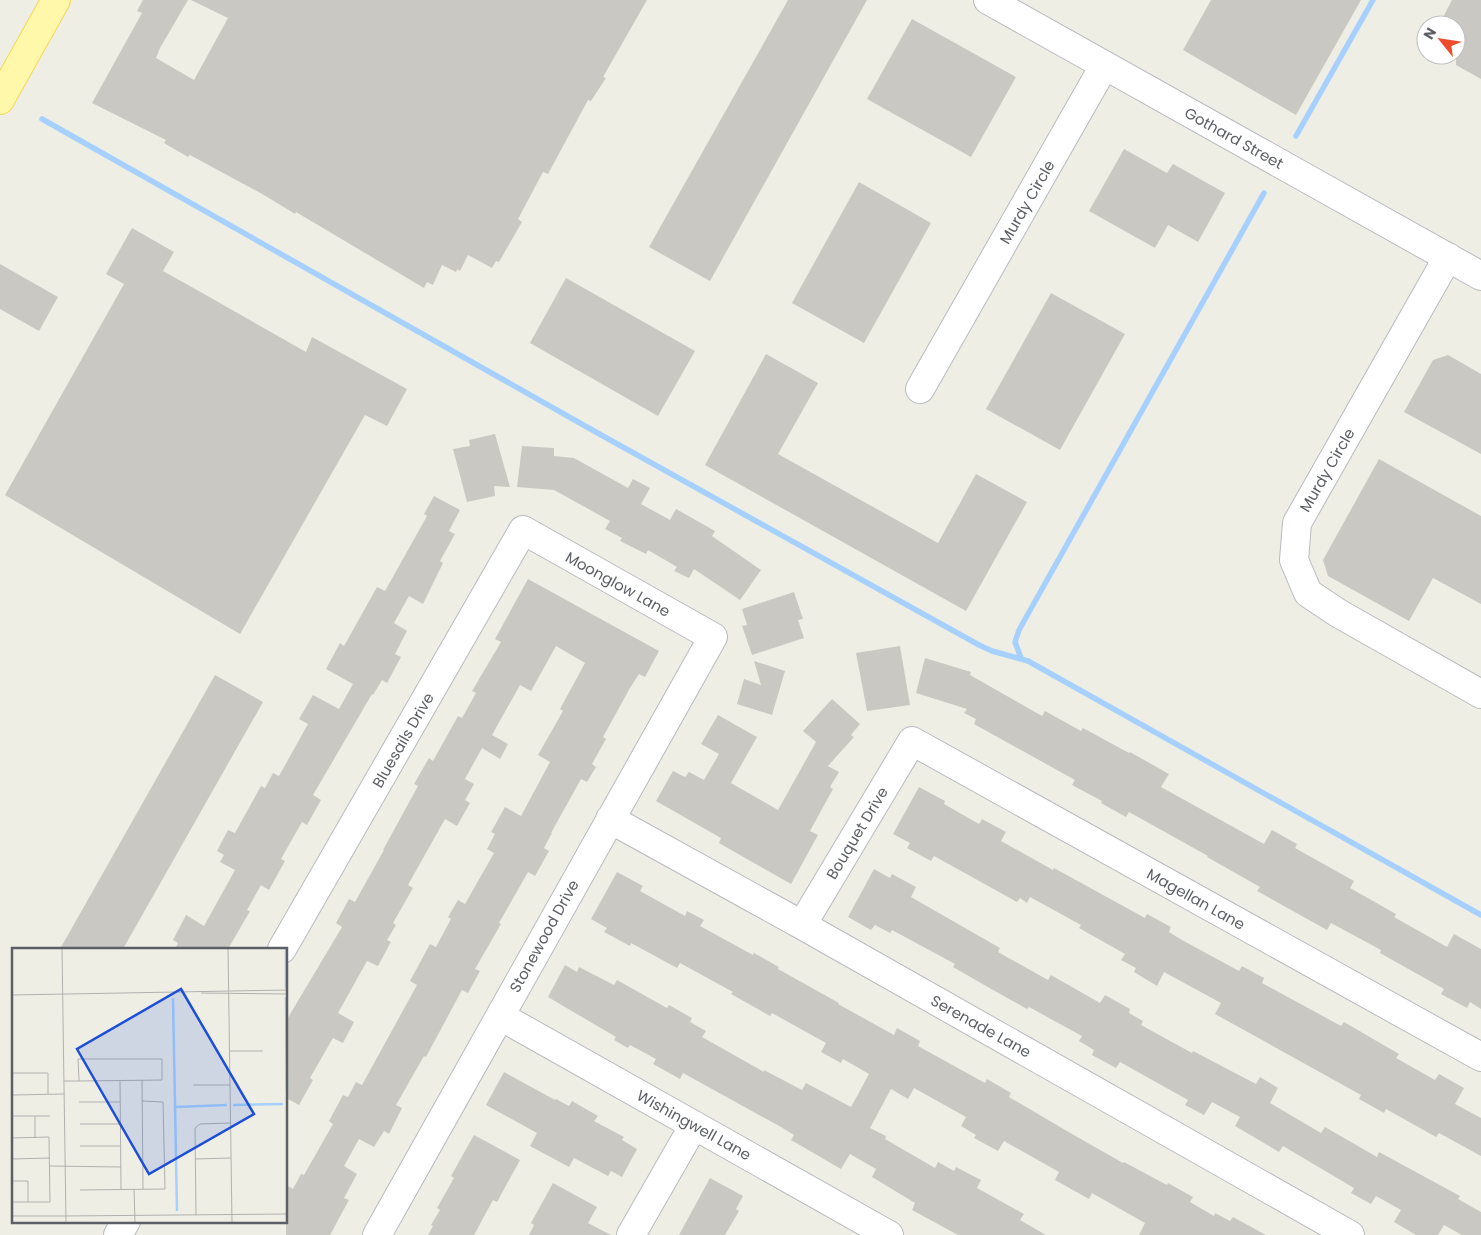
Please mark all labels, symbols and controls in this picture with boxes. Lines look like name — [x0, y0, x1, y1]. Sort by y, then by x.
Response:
north arrow — [1416, 15, 1466, 65]
text: N — [1418, 24, 1441, 43]
street label: Gothard Street — [1181, 102, 1287, 174]
street label: Murdy Circle — [994, 156, 1060, 248]
street label: Murdy Circle — [1294, 424, 1360, 516]
street label: Moonglow Lane — [562, 546, 674, 622]
street label: Bluesails Drive — [367, 689, 439, 791]
street label: Bouquet Drive — [821, 783, 893, 883]
street label: Magellan Lane — [1143, 863, 1249, 935]
street label: Stonewood Drive — [504, 876, 584, 996]
inset map — [12, 948, 288, 1222]
street label: Serenade Lane — [927, 990, 1035, 1062]
street label: Wishingwell Lane — [633, 1085, 755, 1165]

